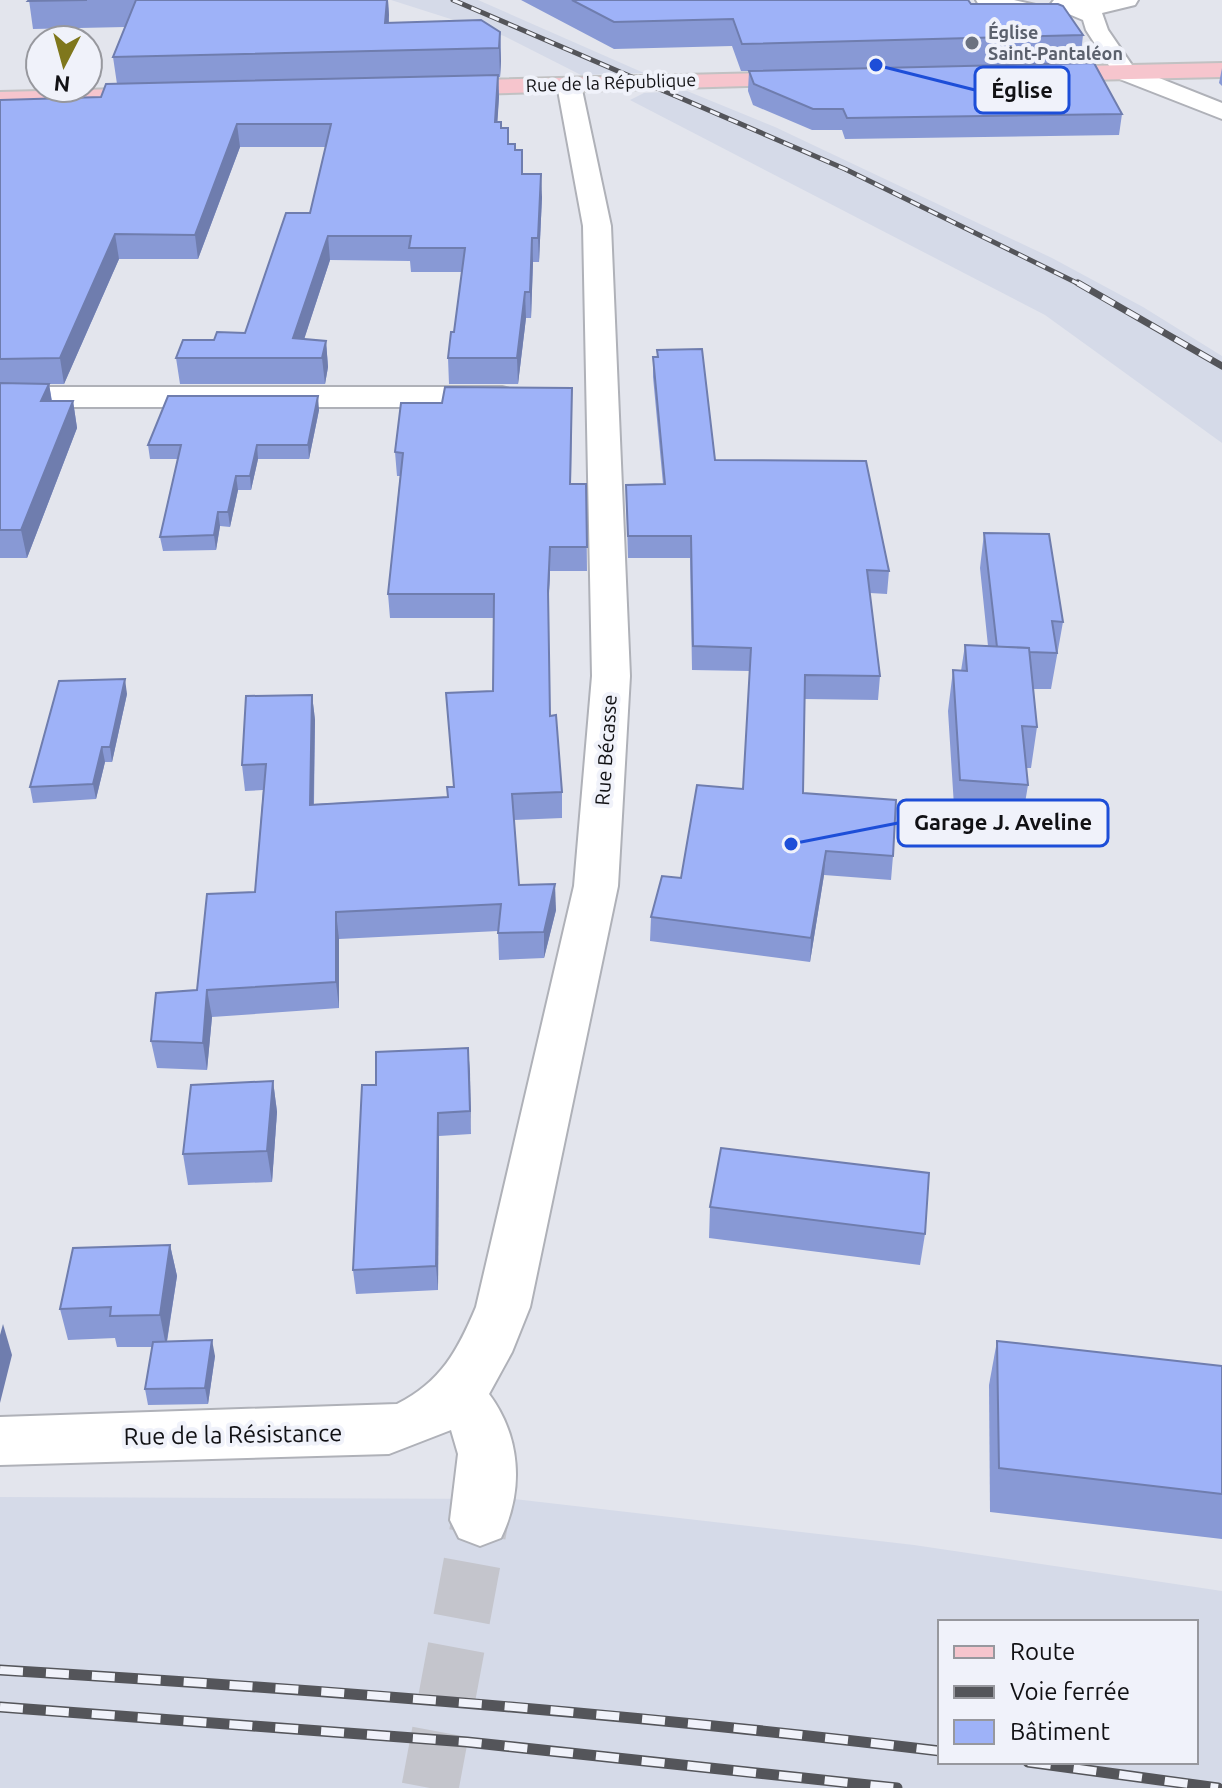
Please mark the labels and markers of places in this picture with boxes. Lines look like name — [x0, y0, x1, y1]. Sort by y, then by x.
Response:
place label: Église Saint-Pantaléon — [988, 21, 1123, 63]
marker: Église Saint-Pantaléon — [963, 34, 981, 52]
callout: Église — [975, 67, 1069, 113]
callout: Garage J. Aveline — [898, 800, 1108, 846]

